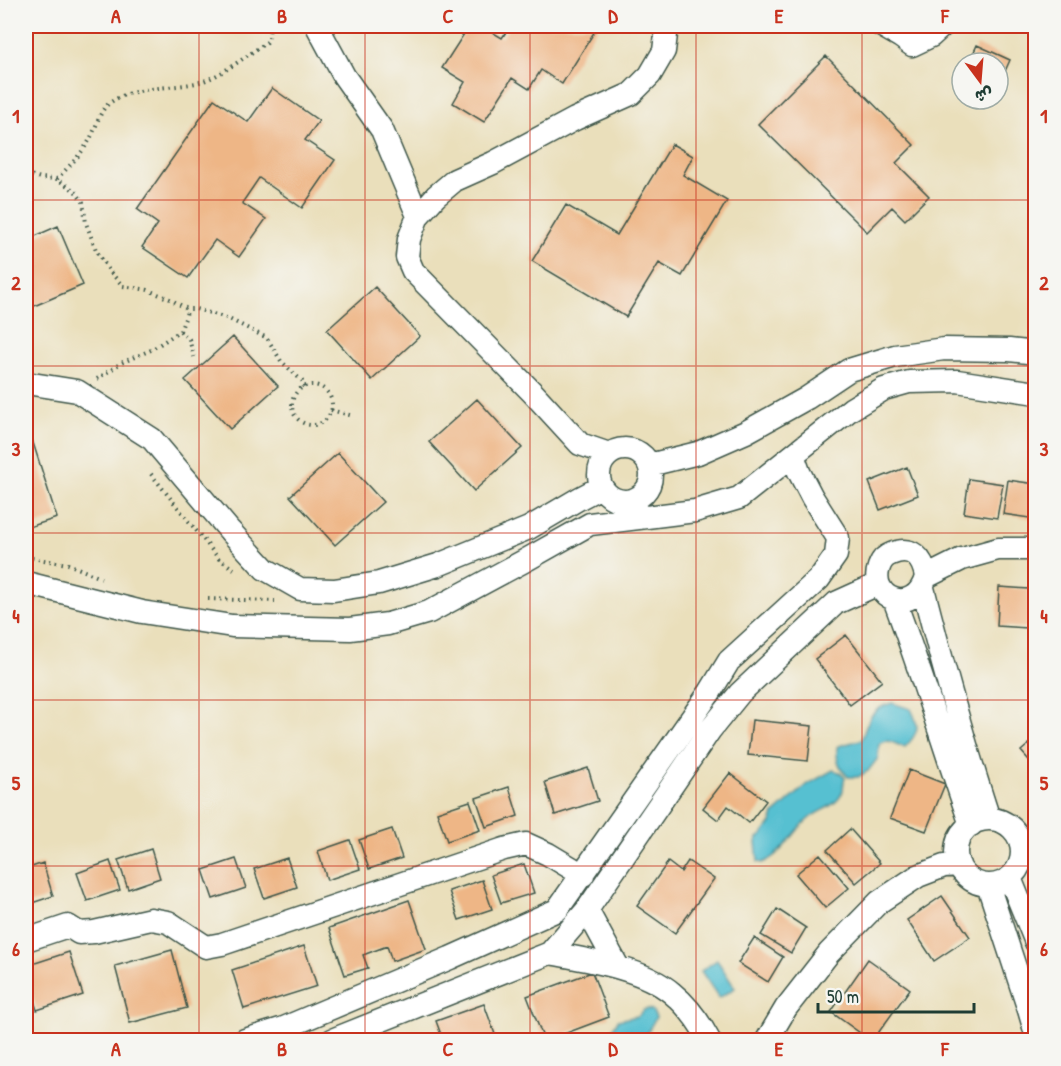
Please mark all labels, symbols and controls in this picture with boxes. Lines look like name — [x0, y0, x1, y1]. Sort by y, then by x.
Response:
text: A — [111, 2, 121, 29]
text: B — [277, 2, 287, 29]
text: C — [443, 2, 454, 29]
text: D — [608, 2, 618, 29]
text: E — [775, 2, 784, 29]
text: F — [940, 2, 950, 29]
north arrow — [950, 51, 1010, 111]
text: ش — [973, 82, 996, 108]
text: 1 — [12, 102, 20, 129]
text: 1 — [1040, 102, 1048, 129]
text: 2 — [11, 269, 21, 296]
text: 2 — [1039, 269, 1049, 296]
text: 3 — [12, 435, 21, 462]
text: 3 — [1040, 435, 1049, 462]
text: 4 — [12, 602, 20, 629]
text: 4 — [1040, 602, 1048, 629]
text: 5 — [12, 769, 21, 796]
text: 5 — [1040, 769, 1049, 796]
text: 6 — [12, 935, 20, 962]
text: 6 — [1040, 935, 1048, 962]
scale bar — [818, 976, 974, 1014]
text: 50 m — [827, 984, 859, 1009]
text: A — [111, 1035, 121, 1062]
text: B — [277, 1035, 287, 1062]
text: C — [443, 1035, 454, 1062]
text: D — [608, 1035, 618, 1062]
text: E — [775, 1035, 784, 1062]
text: F — [940, 1035, 950, 1062]

